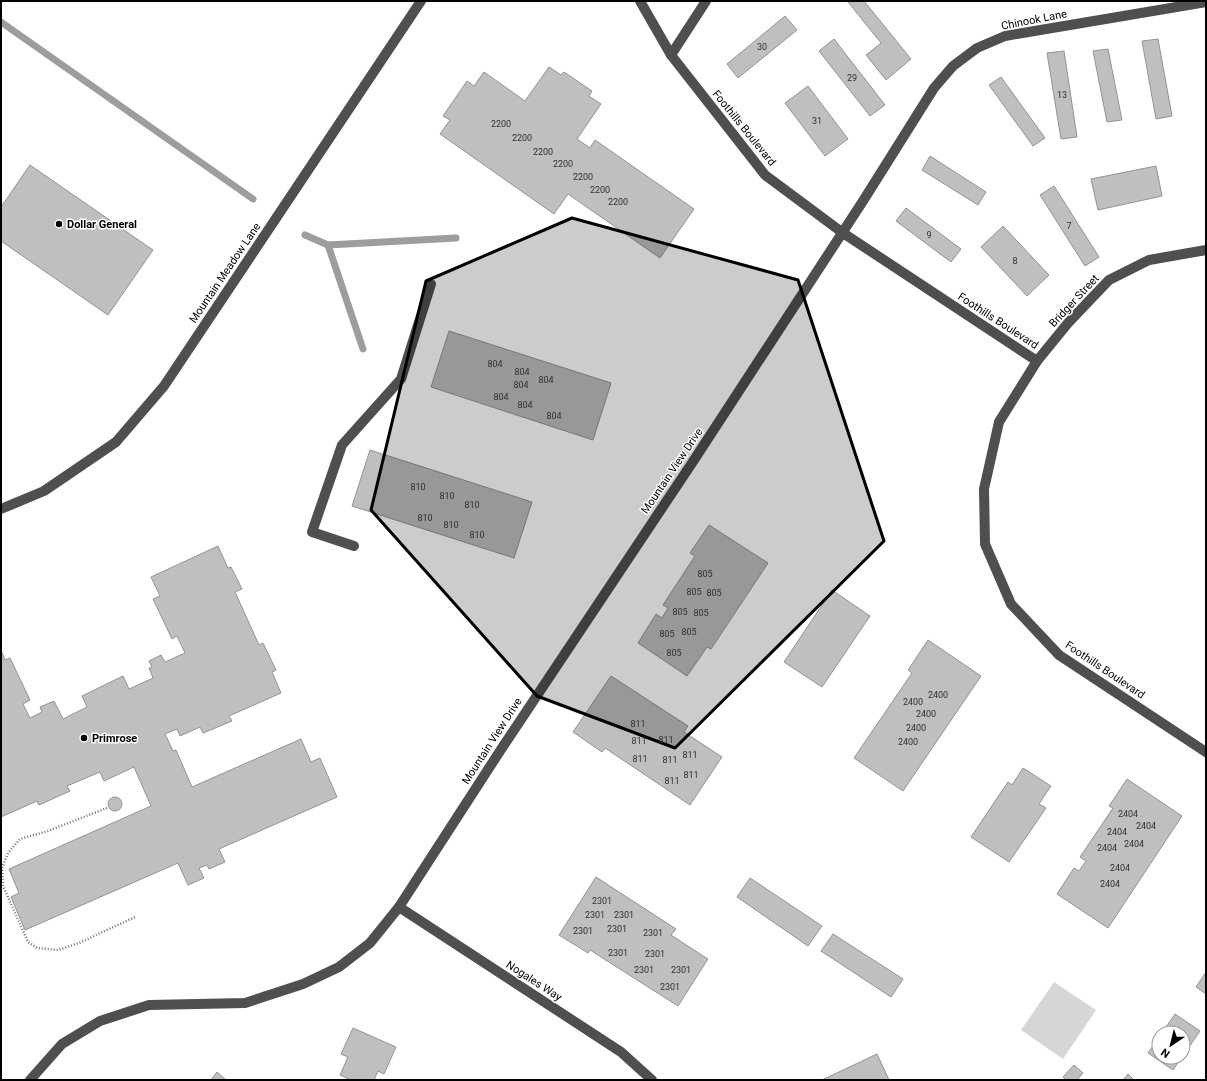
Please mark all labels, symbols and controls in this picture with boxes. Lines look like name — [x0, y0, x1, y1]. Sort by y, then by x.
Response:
street label: Chinook Lane — [1000, 7, 1068, 33]
house number: 30 — [757, 42, 767, 52]
house number: 29 — [847, 73, 857, 83]
street label: Foothills Boulevard — [710, 88, 778, 168]
house number: 13 — [1057, 90, 1067, 100]
house number: 31 — [812, 116, 822, 126]
house number: 2200 — [491, 119, 511, 129]
house number: 2200 — [512, 133, 532, 143]
house number: 2200 — [533, 147, 553, 157]
house number: 2200 — [553, 159, 573, 169]
house number: 2200 — [573, 172, 593, 182]
house number: 2200 — [590, 185, 610, 195]
house number: 2200 — [608, 197, 628, 207]
place label: Dollar General — [67, 218, 137, 231]
marker: Dollar General — [54, 219, 64, 229]
street label: Mountain Meadow Lane — [187, 220, 263, 325]
house number: 7 — [1066, 221, 1072, 231]
house number: 9 — [926, 230, 932, 240]
house number: 8 — [1012, 256, 1018, 266]
street label: Bridger Street — [1046, 272, 1102, 330]
street label: Foothills Boulevard — [955, 290, 1041, 352]
house number: 804 — [487, 359, 503, 369]
house number: 804 — [514, 367, 530, 377]
house number: 804 — [538, 375, 554, 385]
house number: 804 — [513, 380, 529, 390]
house number: 804 — [493, 392, 509, 402]
house number: 804 — [517, 400, 533, 410]
house number: 804 — [546, 411, 562, 421]
street label: Mountain View Drive — [639, 426, 706, 516]
house number: 810 — [410, 482, 426, 492]
house number: 810 — [439, 491, 455, 501]
house number: 810 — [464, 500, 480, 510]
house number: 810 — [417, 513, 433, 523]
house number: 810 — [443, 520, 459, 530]
house number: 810 — [469, 530, 485, 540]
house number: 805 — [697, 569, 713, 579]
house number: 805 — [686, 587, 702, 597]
house number: 805 — [706, 588, 722, 598]
house number: 805 — [672, 607, 688, 617]
house number: 805 — [693, 608, 709, 618]
house number: 805 — [681, 627, 697, 637]
house number: 805 — [659, 629, 675, 639]
street label: Foothills Boulevard — [1063, 639, 1147, 701]
house number: 805 — [666, 648, 682, 658]
house number: 2400 — [928, 690, 948, 700]
street label: Mountain View Drive — [459, 695, 525, 787]
house number: 2400 — [903, 697, 923, 707]
house number: 2400 — [916, 709, 936, 719]
house number: 811 — [630, 719, 646, 729]
house number: 2400 — [906, 723, 926, 733]
place label: Primrose — [92, 732, 137, 745]
marker: Primrose — [79, 733, 89, 743]
house number: 811 — [658, 735, 674, 745]
house number: 811 — [631, 736, 647, 746]
house number: 2400 — [898, 737, 918, 747]
house number: 811 — [682, 750, 698, 760]
house number: 811 — [632, 754, 648, 764]
house number: 811 — [662, 755, 678, 765]
house number: 811 — [683, 770, 699, 780]
house number: 811 — [664, 776, 680, 786]
house number: 2404 — [1118, 809, 1138, 819]
house number: 2404 — [1136, 821, 1156, 831]
house number: 2404 — [1107, 827, 1127, 837]
house number: 2404 — [1124, 839, 1144, 849]
house number: 2404 — [1097, 843, 1117, 853]
house number: 2404 — [1110, 863, 1130, 873]
house number: 2404 — [1100, 879, 1120, 889]
house number: 2301 — [592, 896, 612, 906]
house number: 2301 — [585, 910, 605, 920]
house number: 2301 — [614, 910, 634, 920]
house number: 2301 — [607, 924, 627, 934]
house number: 2301 — [573, 926, 593, 936]
house number: 2301 — [643, 928, 663, 938]
house number: 2301 — [608, 948, 628, 958]
house number: 2301 — [645, 949, 665, 959]
street label: Nogales Way — [504, 958, 565, 1004]
house number: 2301 — [634, 965, 654, 975]
house number: 2301 — [671, 965, 691, 975]
house number: 2301 — [660, 982, 680, 992]
north arrow — [1151, 1025, 1191, 1065]
text: N — [1158, 1045, 1172, 1060]

